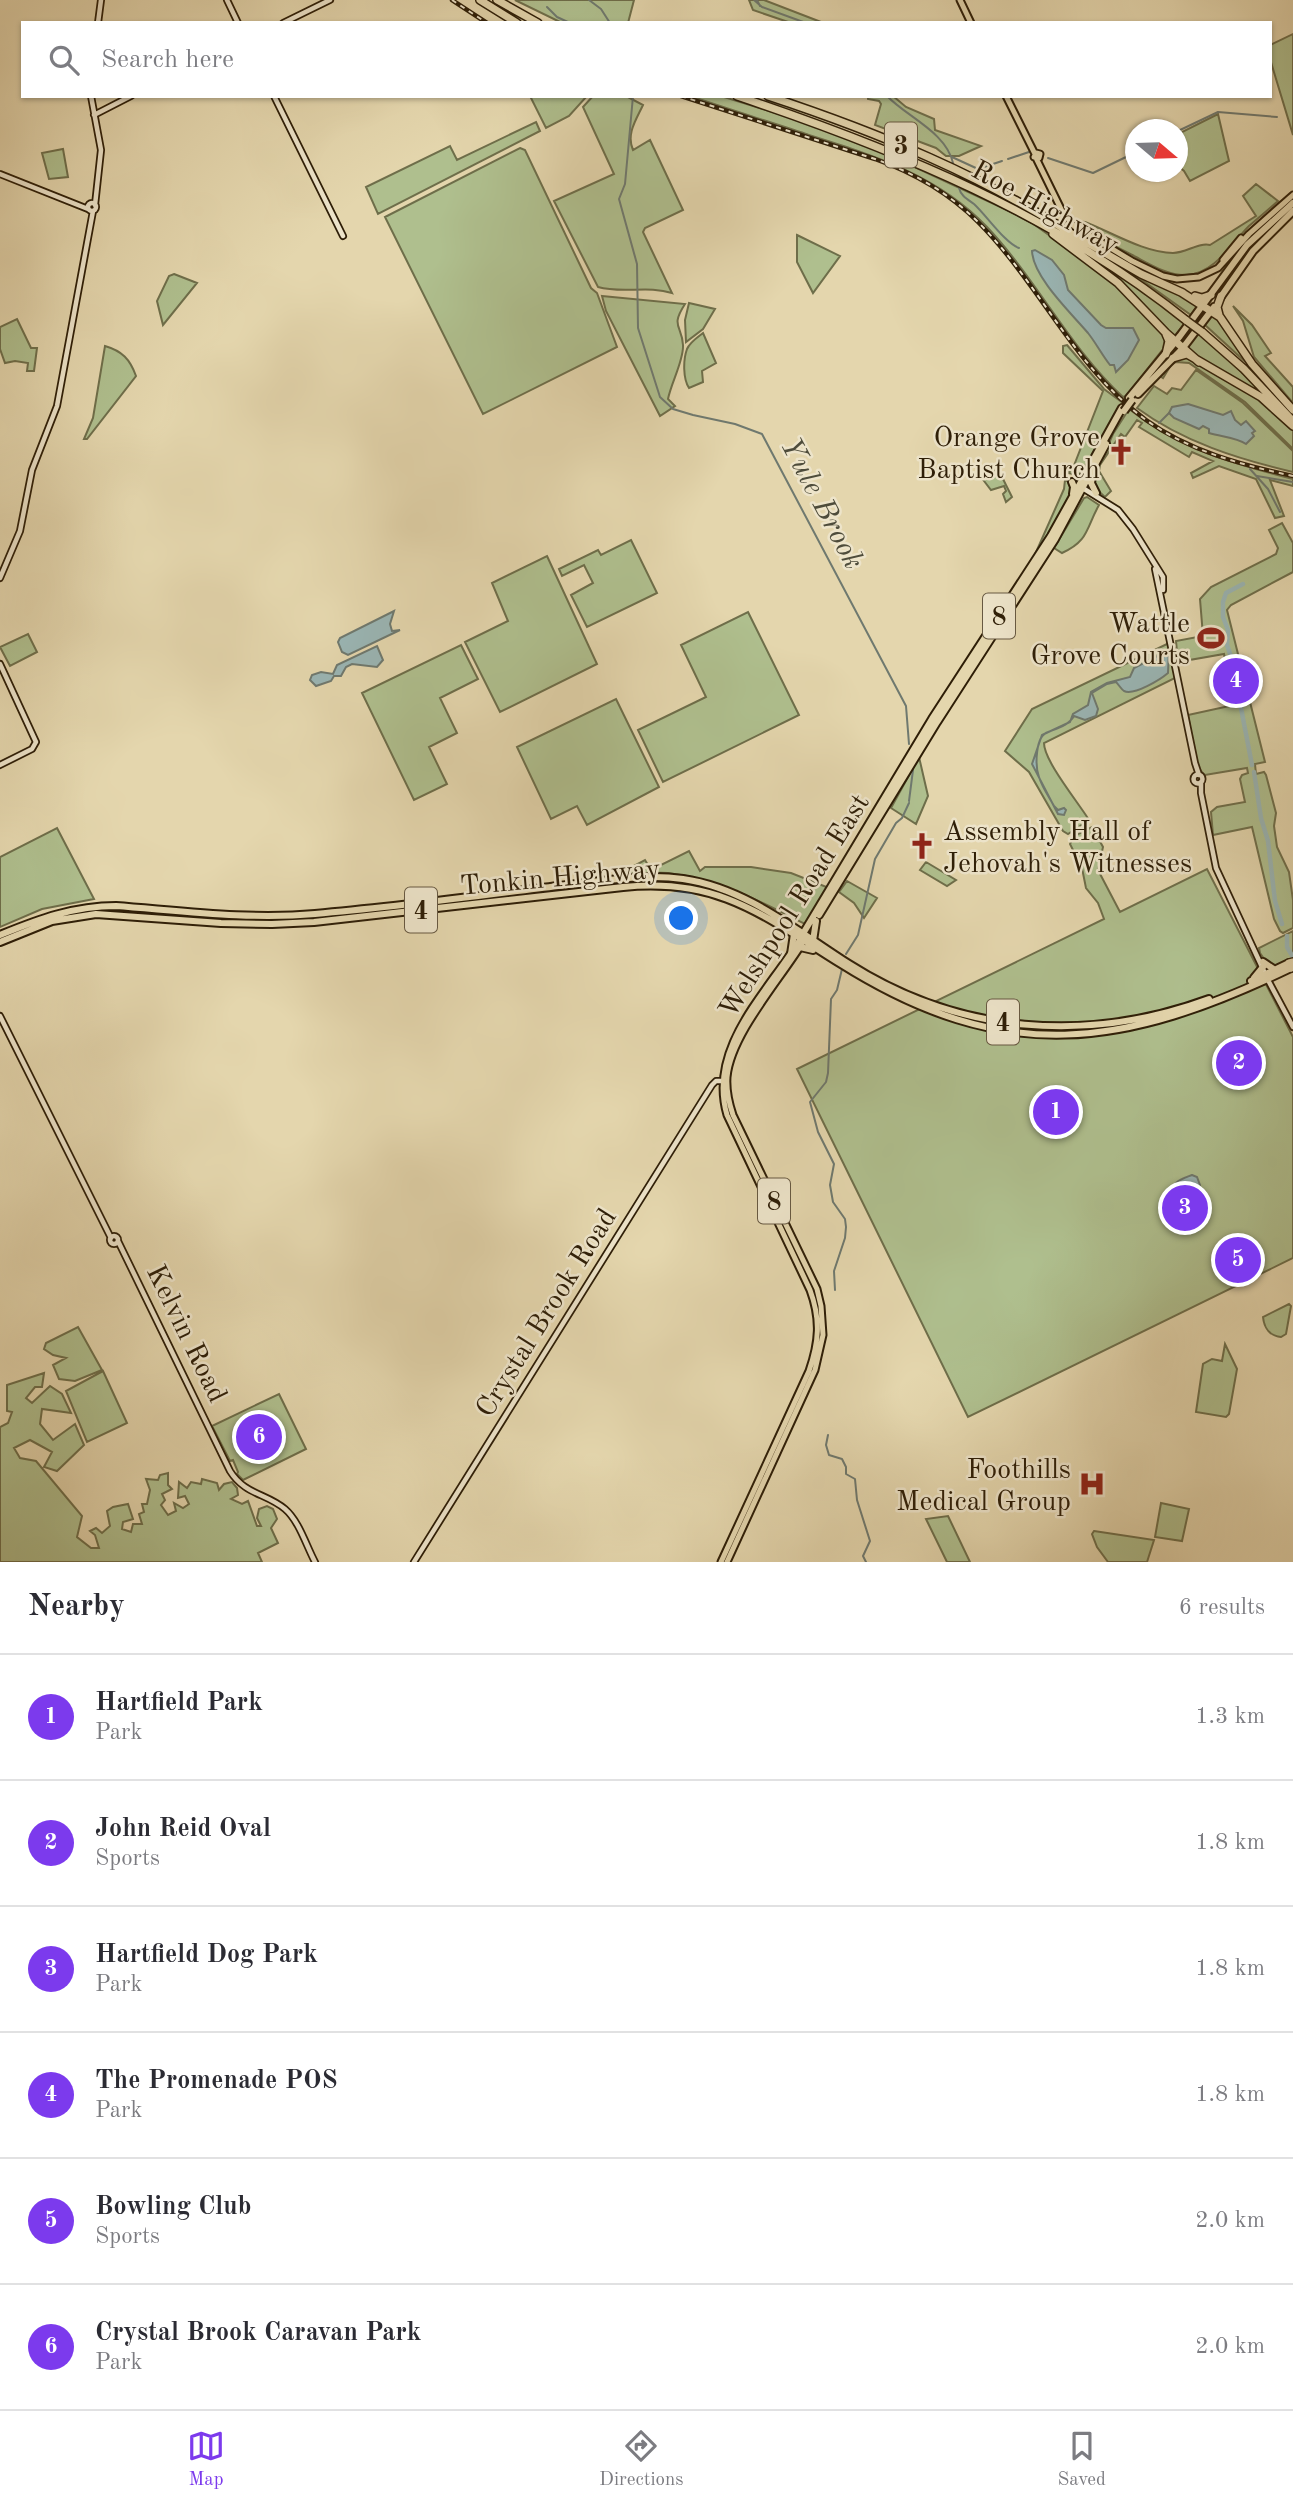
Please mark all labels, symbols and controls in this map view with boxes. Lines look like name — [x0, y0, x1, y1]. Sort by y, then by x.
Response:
search box — [21, 21, 1272, 98]
icon: search — [45, 41, 83, 79]
text: Search here — [101, 47, 234, 73]
north arrow — [1125, 119, 1188, 182]
road number: 3 — [885, 122, 917, 168]
street label: Roe Highway — [966, 157, 1123, 261]
place label: Orange Grove Baptist Church — [917, 425, 1100, 485]
water label: Yule Brook — [774, 433, 868, 575]
church icon: Orange Grove Baptist Church — [1106, 437, 1136, 467]
road number: 8 — [983, 594, 1015, 638]
place label: Wattle Grove Courts — [1030, 611, 1190, 671]
sports icon: Wattle Grove Courts — [1196, 623, 1226, 653]
pin: 4 — [1213, 655, 1259, 707]
street label: Welshpool Road East — [715, 790, 876, 1023]
place label: Assembly Hall of Jehovah's Witnesses — [943, 819, 1192, 879]
church icon: Assembly Hall of Jehovah's Witnesses — [907, 831, 937, 861]
street label: Tonkin Highway — [459, 856, 662, 902]
road number: 4 — [405, 888, 437, 932]
your location — [664, 901, 698, 935]
road number: 4 — [987, 1000, 1019, 1044]
pin: 2 — [1216, 1037, 1262, 1089]
pin: 1 — [1033, 1086, 1079, 1138]
road number: 8 — [758, 1178, 790, 1224]
pin: 3 — [1162, 1182, 1208, 1234]
street label: Crystal Brook Road — [472, 1205, 623, 1423]
pin: 5 — [1215, 1234, 1261, 1286]
street label: Kelvin Road — [140, 1261, 231, 1408]
pin: 6 — [236, 1411, 282, 1463]
place label: Foothills Medical Group — [896, 1457, 1071, 1517]
hospital icon: Foothills Medical Group — [1077, 1469, 1107, 1499]
text: Nearby — [28, 1592, 125, 1622]
text: 6 results — [1179, 1596, 1265, 1619]
text: Hartfield Park — [95, 1690, 263, 1716]
text: 1 — [44, 1705, 58, 1728]
text: 1.3 km — [1195, 1705, 1265, 1728]
text: Park — [95, 1721, 142, 1744]
text: John Reid Oval — [95, 1816, 271, 1842]
text: 2 — [44, 1831, 58, 1854]
text: 1.8 km — [1195, 1831, 1265, 1854]
text: Sports — [95, 1847, 160, 1870]
text: Hartfield Dog Park — [95, 1942, 318, 1968]
text: 3 — [44, 1957, 58, 1980]
text: 1.8 km — [1195, 1957, 1265, 1980]
text: Park — [95, 1973, 142, 1996]
text: The Promenade POS — [95, 2068, 338, 2094]
text: 4 — [44, 2083, 58, 2106]
text: 1.8 km — [1195, 2083, 1265, 2106]
text: Park — [95, 2099, 142, 2122]
text: Bowling Club — [95, 2194, 251, 2220]
text: 5 — [44, 2209, 58, 2232]
text: 2.0 km — [1195, 2209, 1265, 2232]
text: Sports — [95, 2225, 160, 2248]
text: Crystal Brook Caravan Park — [95, 2320, 421, 2346]
text: 6 — [44, 2335, 58, 2358]
text: 2.0 km — [1195, 2335, 1265, 2358]
text: Park — [95, 2351, 142, 2374]
tab: Map — [187, 2427, 225, 2492]
tab: Directions — [599, 2427, 684, 2492]
tab: Saved — [1058, 2427, 1106, 2492]

